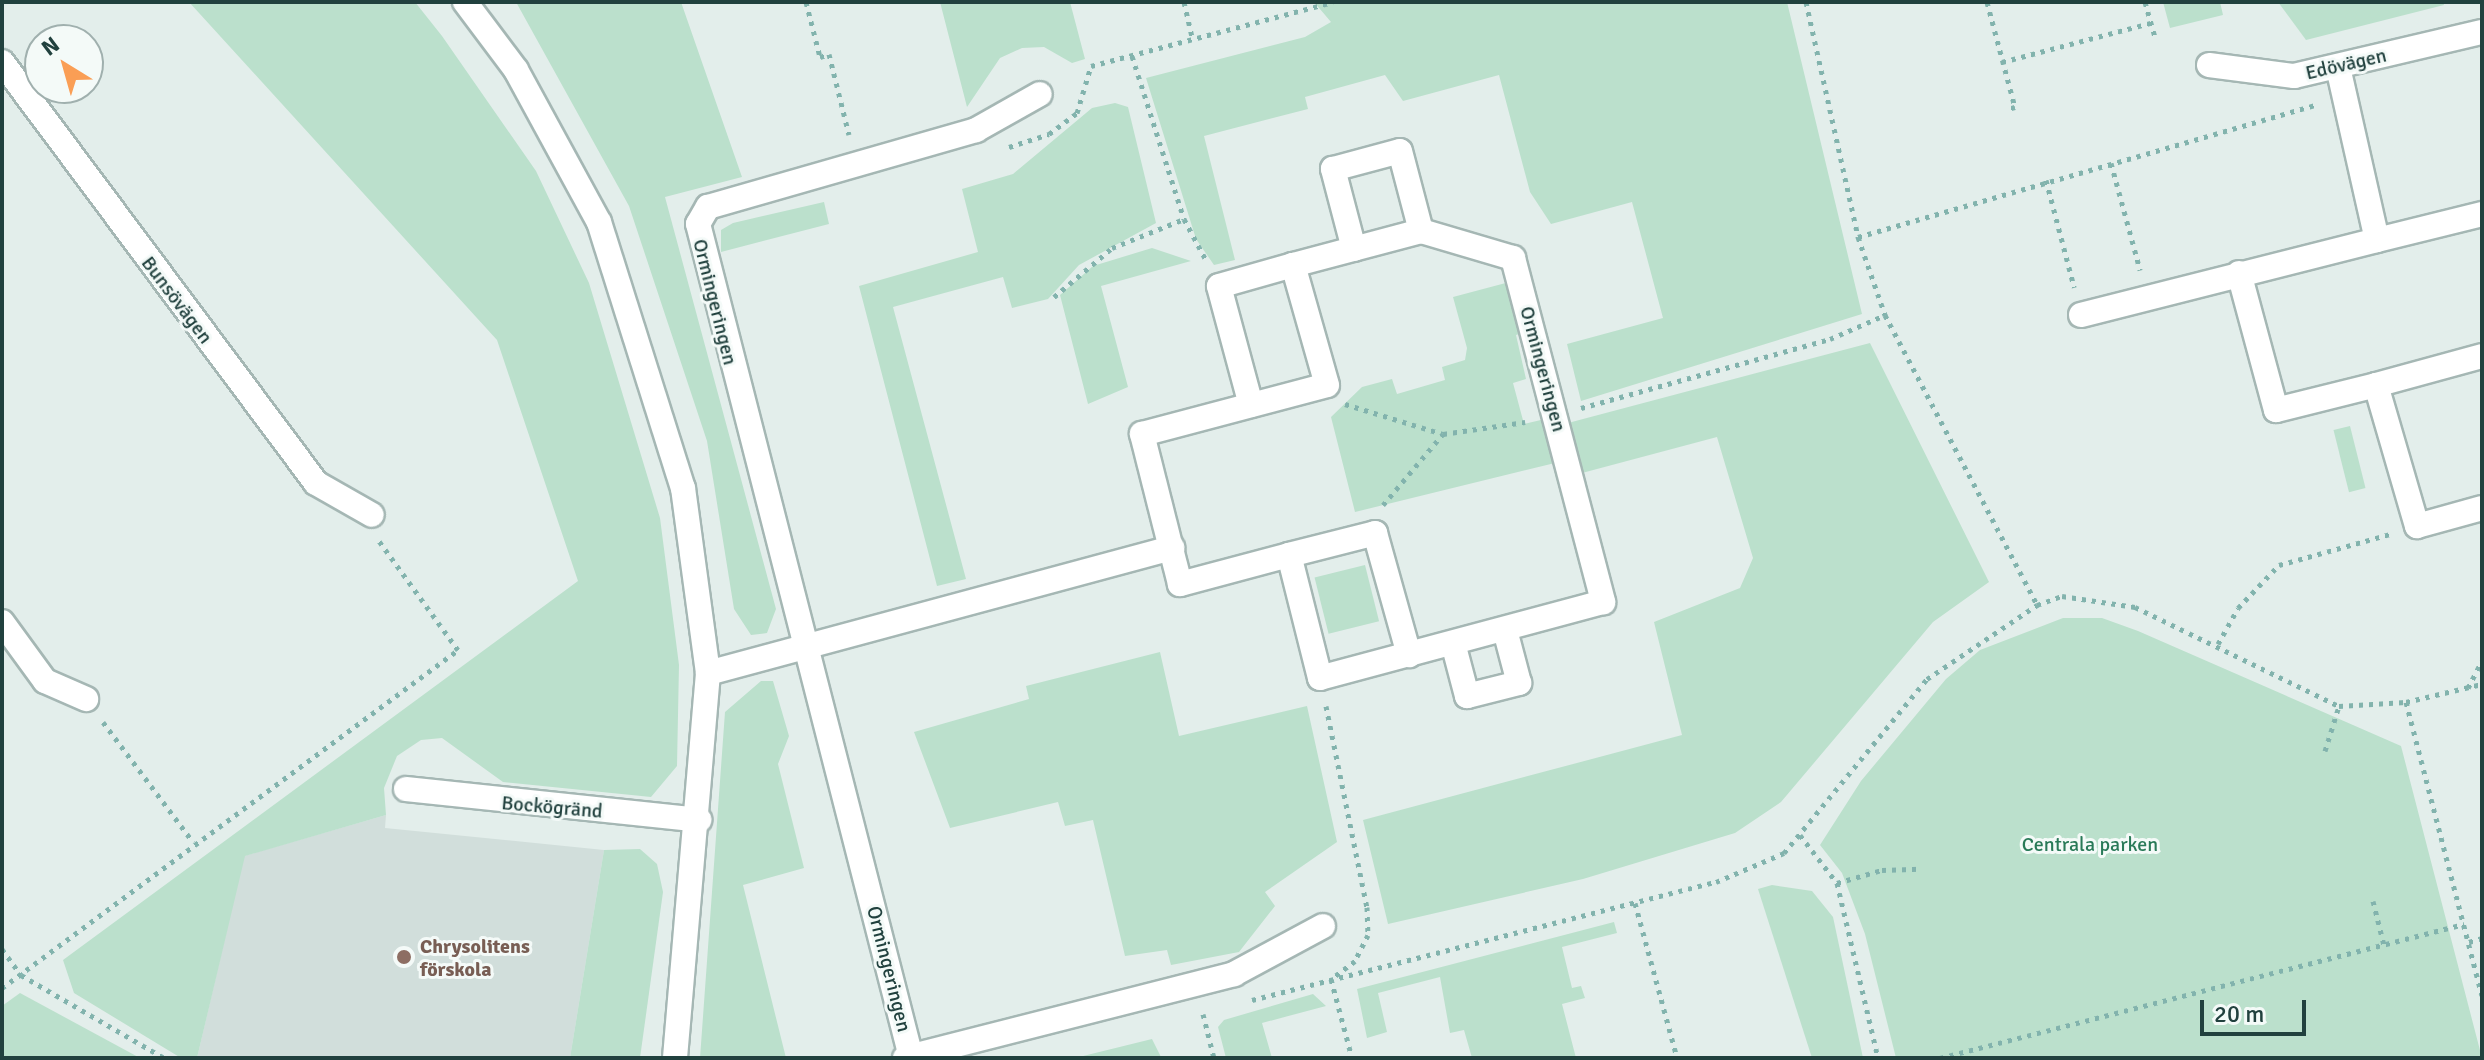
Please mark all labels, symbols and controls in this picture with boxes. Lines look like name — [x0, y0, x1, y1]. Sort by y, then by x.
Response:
north arrow — [24, 24, 104, 104]
text: N — [36, 31, 65, 61]
street label: Edövägen — [2303, 43, 2389, 85]
street label: Ormingeringen — [688, 237, 742, 367]
street label: Bunsövägen — [136, 251, 218, 349]
street label: Ormingeringen — [1515, 304, 1571, 434]
street label: Bockögränd — [500, 791, 604, 823]
park label: Centrala parken — [2022, 832, 2158, 856]
street label: Ormingeringen — [862, 904, 916, 1034]
place label: Chrysolitens förskola — [420, 934, 530, 981]
marker: Chrysolitens förskola — [395, 948, 413, 966]
scale bar — [2204, 984, 2310, 1034]
text: 20 m — [2214, 999, 2264, 1029]

